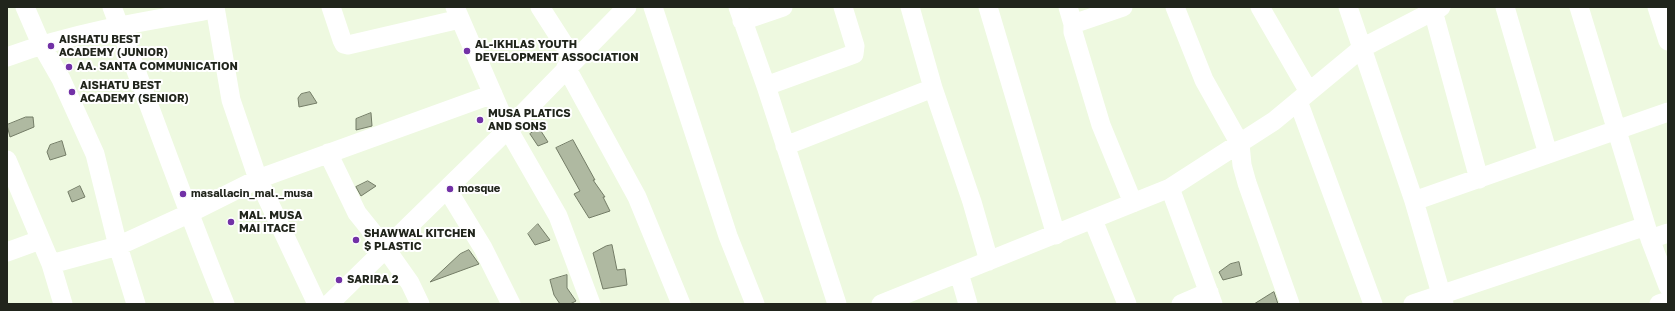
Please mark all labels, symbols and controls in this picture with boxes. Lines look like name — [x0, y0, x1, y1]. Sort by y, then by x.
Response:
place label: AISHATU BEST ACADEMY (JUNIOR) — [59, 33, 168, 59]
place label: AL-IKHLAS YOUTH DEVELOPMENT ASSOCIATION — [475, 38, 639, 64]
marker: AISHATU BEST ACADEMY (JUNIOR) — [46, 41, 56, 51]
marker: AL-IKHLAS YOUTH DEVELOPMENT ASSOCIATION — [462, 46, 472, 56]
place label: AA. SANTA COMMUNICATION — [77, 60, 238, 74]
marker: AA. SANTA COMMUNICATION — [64, 62, 74, 72]
place label: AISHATU BEST ACADEMY (SENIOR) — [80, 79, 189, 105]
marker: AISHATU BEST ACADEMY (SENIOR) — [67, 87, 77, 97]
place label: MUSA PLATICS AND SONS — [488, 107, 571, 133]
marker: MUSA PLATICS AND SONS — [475, 115, 485, 125]
place label: mosque — [458, 182, 500, 196]
marker: mosque — [445, 184, 455, 194]
place label: masallacin_mal._musa — [191, 187, 313, 201]
marker: masallacin_mal._musa — [178, 189, 188, 199]
place label: MAL. MUSA MAI ITACE — [239, 209, 302, 235]
marker: MAL. MUSA MAI ITACE — [226, 217, 236, 227]
place label: SHAWWAL KITCHEN $ PLASTIC — [364, 227, 476, 253]
marker: SHAWWAL KITCHEN $ PLASTIC — [351, 235, 361, 245]
place label: SARIRA 2 — [347, 273, 398, 287]
marker: SARIRA 2 — [334, 275, 344, 285]

